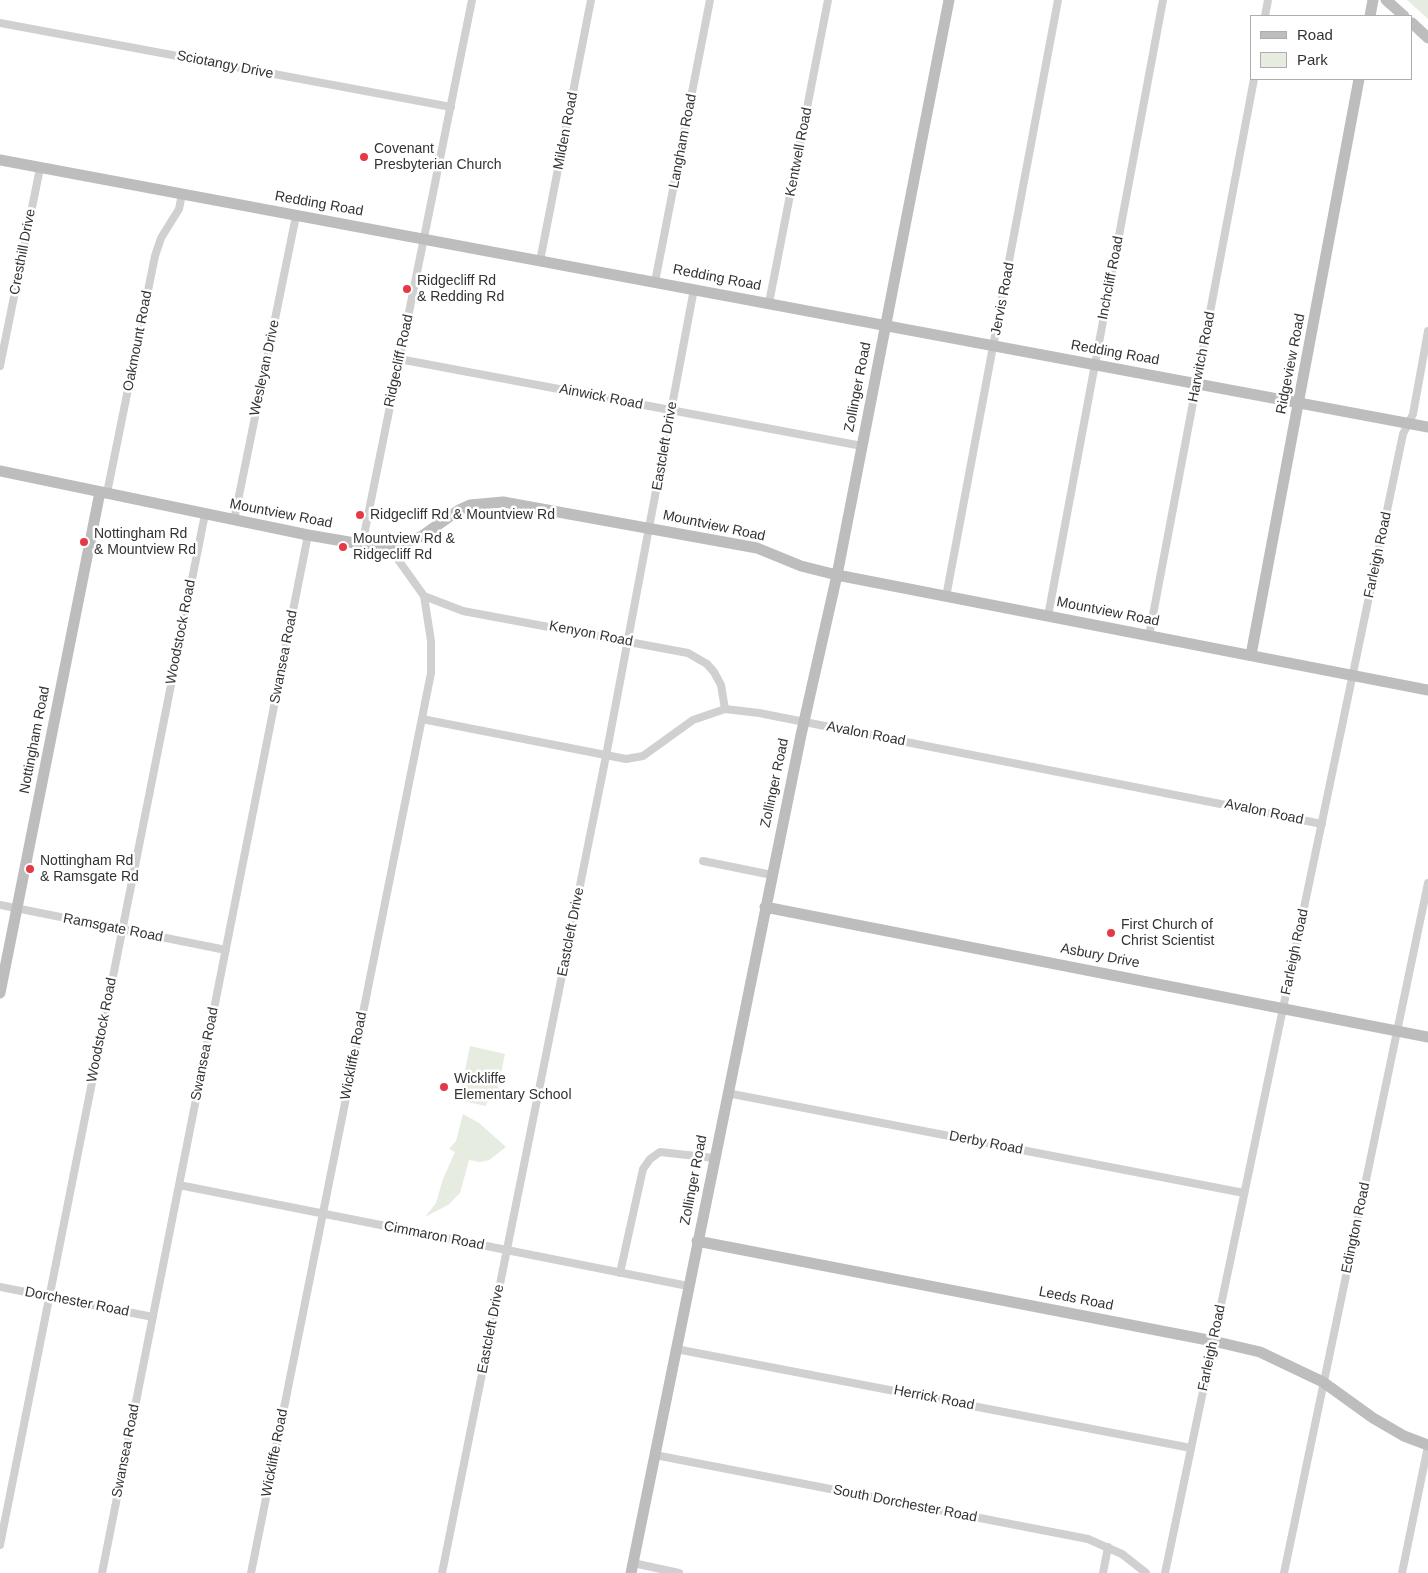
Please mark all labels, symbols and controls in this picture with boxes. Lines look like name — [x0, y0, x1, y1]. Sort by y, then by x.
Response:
legend — [1250, 15, 1413, 80]
text: Road — [1297, 26, 1333, 43]
street label: Sciotangy Drive — [175, 47, 275, 83]
text: Park — [1297, 51, 1328, 68]
street label: Milden Road — [550, 91, 582, 171]
street label: Langham Road — [666, 92, 700, 190]
street label: Kentwell Road — [782, 106, 816, 198]
place label: Covenant Presbyterian Church — [374, 141, 502, 174]
marker: Covenant Presbyterian Church — [358, 151, 370, 163]
street label: Redding Road — [273, 188, 365, 220]
street label: Cresthill Drive — [6, 208, 40, 296]
street label: Inchcliff Road — [1095, 235, 1127, 321]
street label: Redding Road — [671, 261, 763, 295]
street label: Jervis Road — [988, 261, 1018, 337]
place label: Ridgecliff Rd & Redding Rd — [417, 273, 504, 306]
marker: Ridgecliff Rd & Redding Rd — [401, 283, 413, 295]
street label: Oakmount Road — [120, 289, 156, 393]
street label: Harwitch Road — [1185, 310, 1219, 404]
street label: Ridgeview Road — [1273, 312, 1309, 416]
street label: Ridgecliff Road — [381, 313, 417, 409]
street label: Wesleyan Drive — [247, 318, 283, 418]
street label: Redding Road — [1069, 337, 1161, 369]
street label: Zollinger Road — [841, 341, 875, 433]
street label: Ainwick Road — [558, 381, 644, 413]
street label: Eastcleft Drive — [649, 400, 681, 492]
street label: Mountview Road — [228, 496, 334, 532]
place label: Ridgecliff Rd & Mountview Rd — [370, 507, 555, 523]
street label: Mountview Road — [661, 507, 767, 545]
marker: Ridgecliff Rd & Mountview Rd — [354, 509, 366, 521]
street label: Farleigh Road — [1361, 510, 1395, 600]
place label: Nottingham Rd & Mountview Rd — [94, 526, 196, 558]
place label: Mountview Rd & Ridgecliff Rd — [353, 531, 455, 564]
marker: Nottingham Rd & Mountview Rd — [78, 536, 90, 548]
marker: Mountview Rd & Ridgecliff Rd — [337, 541, 349, 553]
street label: Woodstock Road — [163, 578, 199, 686]
street label: Mountview Road — [1055, 594, 1161, 630]
street label: Swansea Road — [267, 609, 301, 705]
street label: Kenyon Road — [548, 618, 634, 650]
street label: Nottingham Road — [16, 685, 54, 795]
street label: Avalon Road — [825, 718, 907, 750]
street label: Zollinger Road — [757, 737, 793, 829]
street label: Avalon Road — [1223, 795, 1305, 829]
place label: Nottingham Rd & Ramsgate Rd — [40, 853, 139, 886]
marker: Nottingham Rd & Ramsgate Rd — [24, 863, 36, 875]
street label: Eastcleft Drive — [554, 886, 588, 978]
street label: Farleigh Road — [1278, 907, 1312, 997]
street label: Ramsgate Road — [62, 910, 164, 946]
place label: First Church of Christ Scientist — [1121, 917, 1214, 950]
marker: First Church of Christ Scientist — [1105, 927, 1117, 939]
street label: Asbury Drive — [1059, 940, 1141, 972]
street label: Woodstock Road — [84, 976, 120, 1084]
street label: Swansea Road — [188, 1006, 222, 1102]
street label: Wickliffe Road — [337, 1011, 371, 1101]
place label: Wickliffe Elementary School — [454, 1071, 572, 1104]
marker: Wickliffe Elementary School — [438, 1081, 450, 1093]
street label: Derby Road — [948, 1128, 1024, 1158]
street label: Zollinger Road — [677, 1134, 711, 1226]
street label: Edington Road — [1338, 1181, 1374, 1275]
street label: Cimmaron Road — [382, 1218, 486, 1254]
street label: Eastcleft Drive — [474, 1283, 508, 1375]
street label: Dorchester Road — [23, 1284, 131, 1320]
street label: Leeds Road — [1037, 1284, 1115, 1314]
street label: Farleigh Road — [1195, 1303, 1229, 1393]
street label: Herrick Road — [892, 1382, 976, 1414]
street label: Swansea Road — [109, 1403, 143, 1499]
street label: Wickliffe Road — [258, 1408, 292, 1498]
street label: South Dorchester Road — [832, 1482, 978, 1526]

